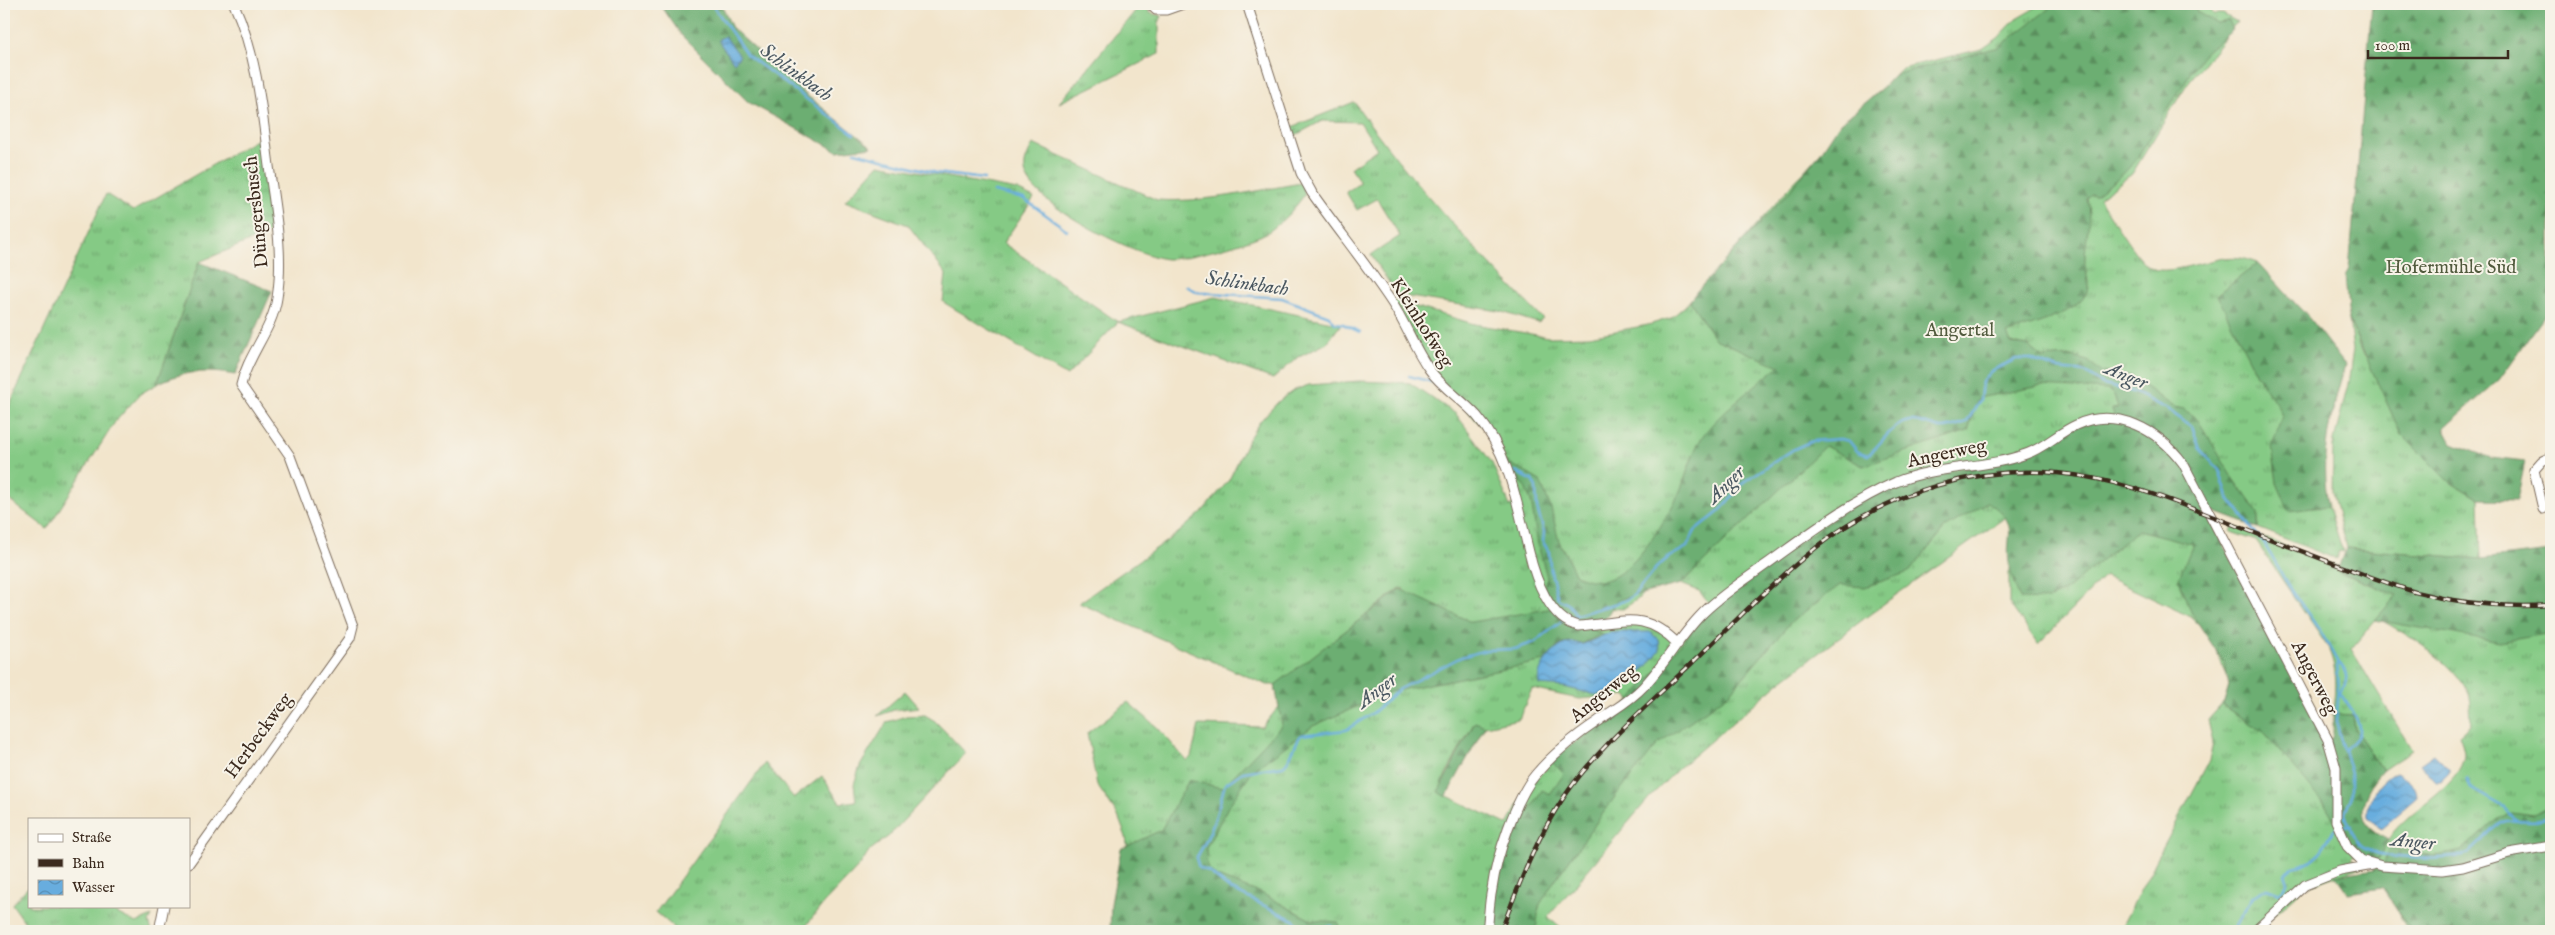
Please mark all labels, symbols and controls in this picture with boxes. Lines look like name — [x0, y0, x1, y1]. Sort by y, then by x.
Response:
scale bar — [2368, 28, 2508, 60]
text: 100 m — [2375, 36, 2411, 55]
water label: Schlinkbach — [755, 38, 838, 108]
street label: Düngersbusch — [239, 155, 275, 269]
park label: Hofermühle Süd — [2386, 256, 2517, 280]
water label: Schlinkbach — [1204, 266, 1291, 302]
street label: Kleinhofweg — [1384, 274, 1458, 373]
park label: Angertal — [1925, 319, 1995, 343]
water label: Anger — [2099, 355, 2152, 397]
street label: Angerweg — [1904, 434, 1989, 474]
water label: Anger — [1700, 460, 1752, 511]
street label: Angerweg — [2285, 636, 2343, 720]
street label: Angerweg — [1564, 659, 1643, 729]
water label: Anger — [1350, 667, 1404, 716]
street label: Herbeckweg — [220, 688, 299, 784]
legend — [28, 818, 190, 908]
water label: Anger — [2388, 827, 2437, 858]
text: Straße — [72, 828, 112, 847]
text: Bahn — [72, 854, 104, 873]
text: Wasser — [72, 878, 115, 897]

